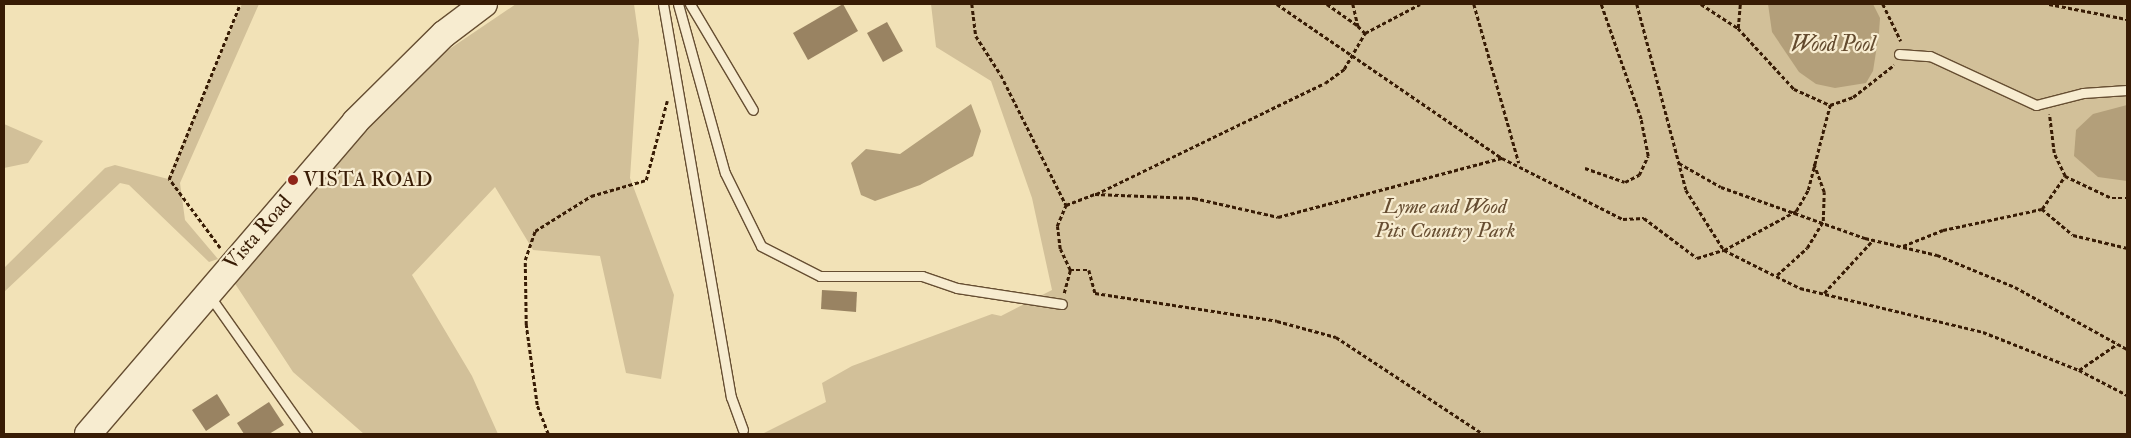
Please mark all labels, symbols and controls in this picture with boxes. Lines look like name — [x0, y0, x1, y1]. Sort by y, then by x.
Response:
water label: Wood Pool — [1791, 32, 1875, 58]
place label: VISTA ROAD — [303, 167, 433, 193]
marker: VISTA ROAD — [287, 174, 299, 186]
street label: Vista Road — [219, 190, 297, 276]
park label: Lyme and Wood Pits Country Park — [1375, 194, 1515, 244]

